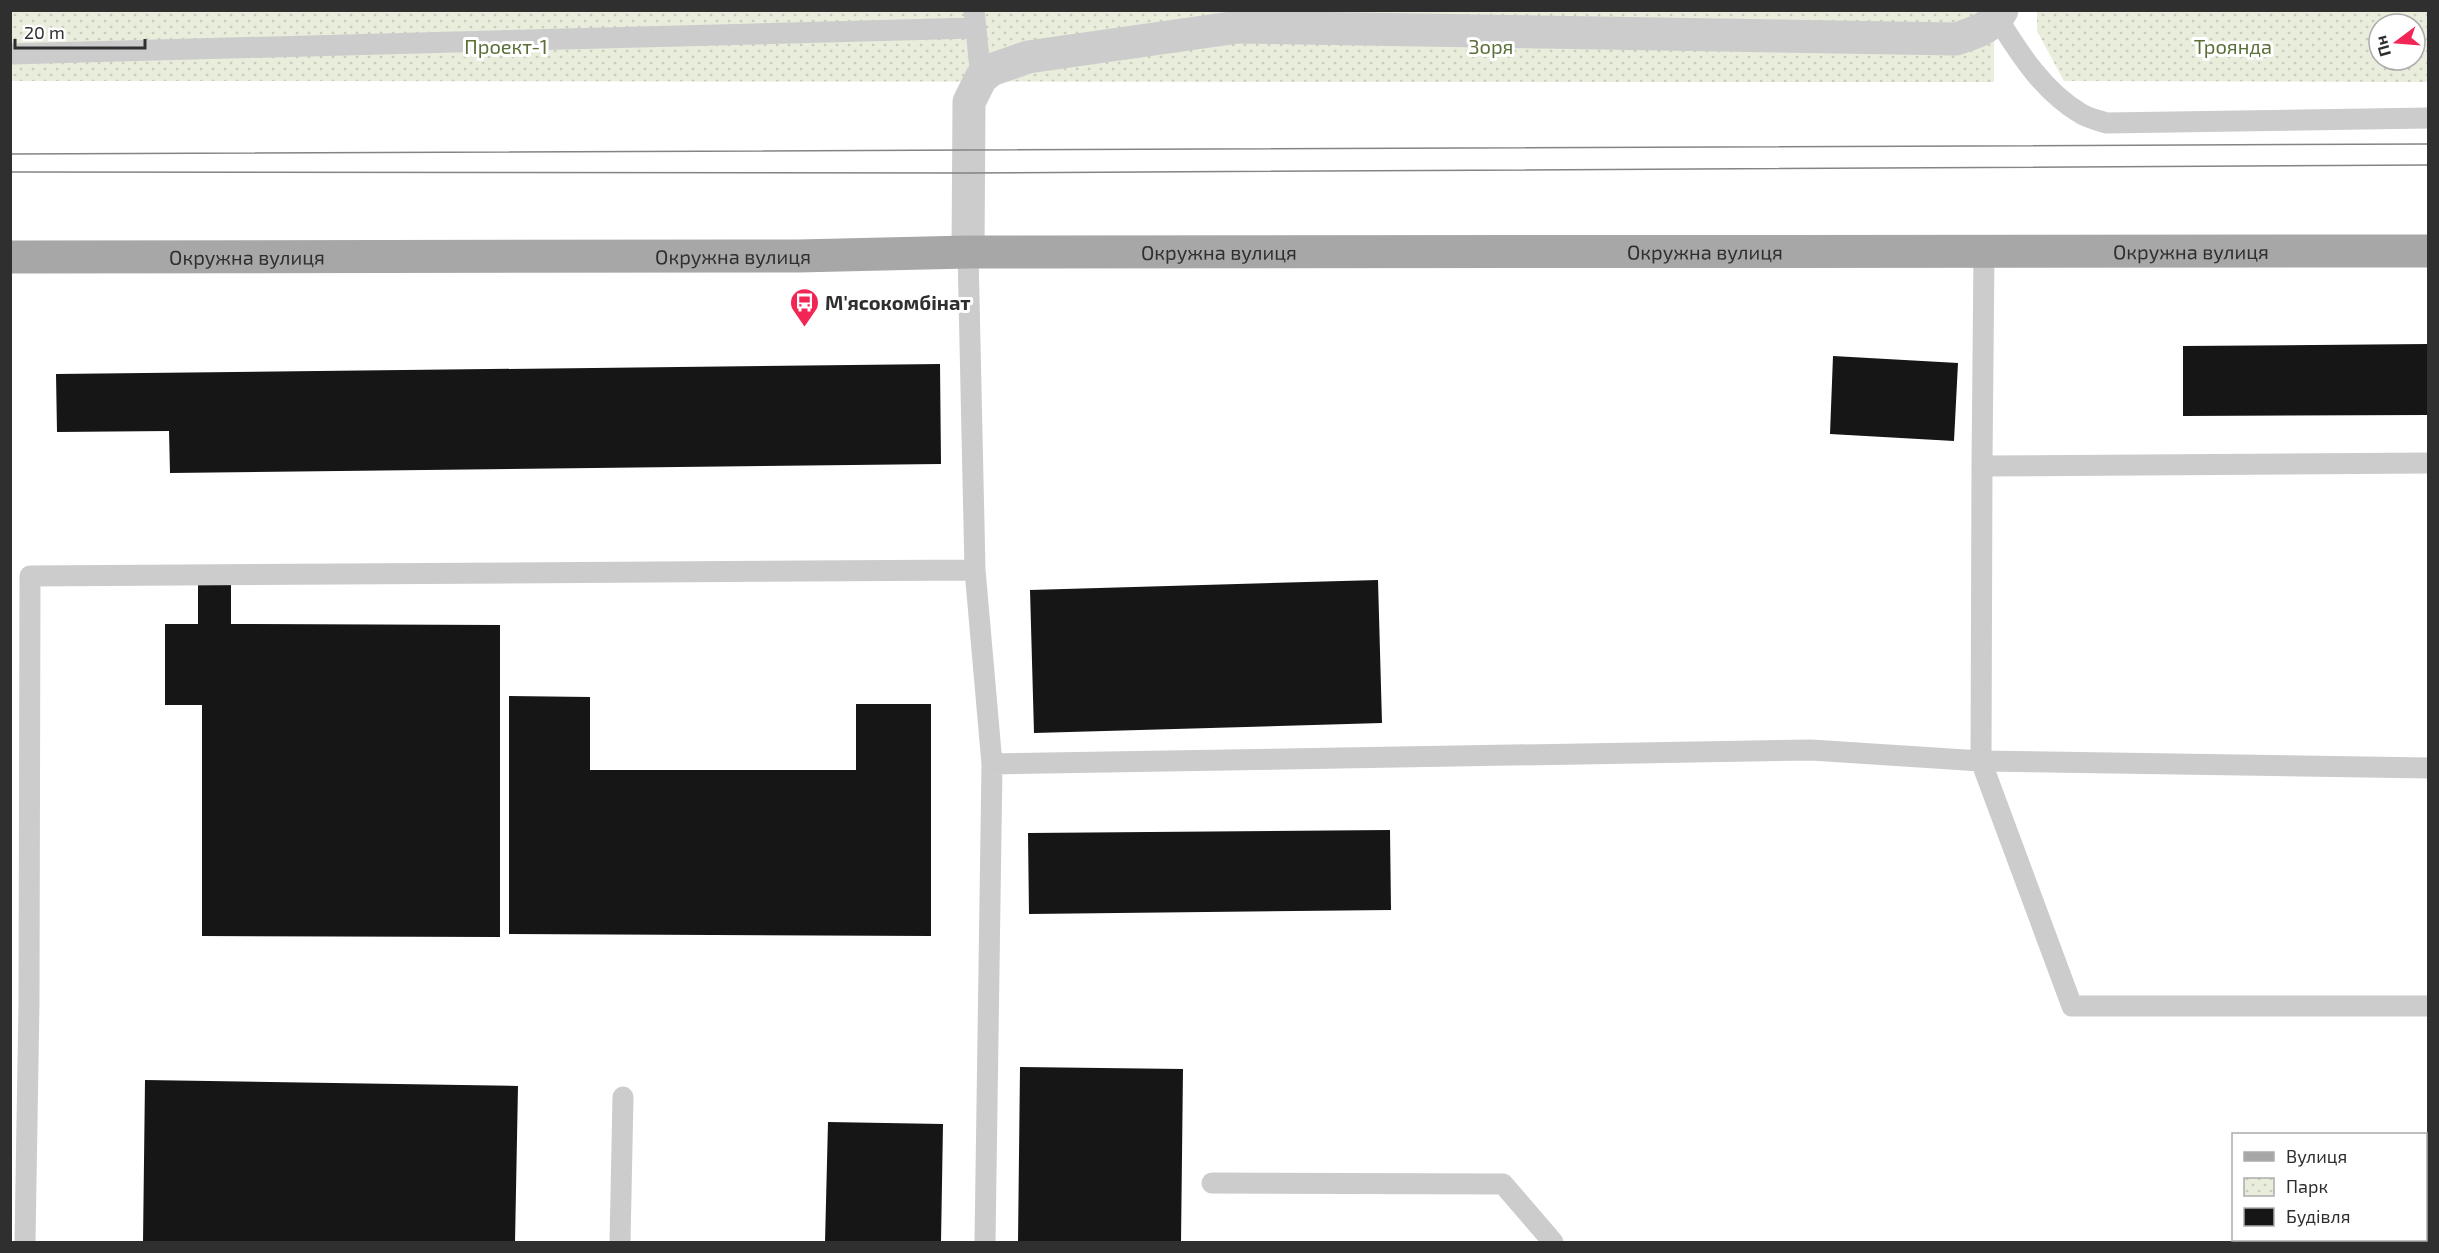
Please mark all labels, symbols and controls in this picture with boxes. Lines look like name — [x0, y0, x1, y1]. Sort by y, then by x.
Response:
scale bar — [15, 12, 146, 50]
north arrow — [2367, 12, 2427, 72]
text: 20 m — [24, 21, 65, 43]
park label: Проект-1 — [464, 34, 548, 58]
park label: Зоря — [1469, 34, 1513, 58]
park label: Троянда — [2194, 34, 2272, 58]
text: Пн — [2370, 34, 2394, 59]
street label: Окружна вулиця — [1627, 239, 1783, 265]
street label: Окружна вулиця — [2113, 239, 2269, 264]
street label: Окружна вулиця — [1141, 240, 1297, 265]
street label: Окружна вулиця — [655, 244, 811, 269]
street label: Окружна вулиця — [169, 245, 325, 270]
bus stop icon: М'ясокомбінат — [788, 286, 820, 328]
place label: М'ясокомбінат — [825, 290, 971, 314]
legend — [2232, 1133, 2427, 1241]
text: Вулиця — [2286, 1145, 2347, 1167]
text: Парк — [2286, 1175, 2328, 1197]
text: Будівля — [2286, 1205, 2350, 1227]

